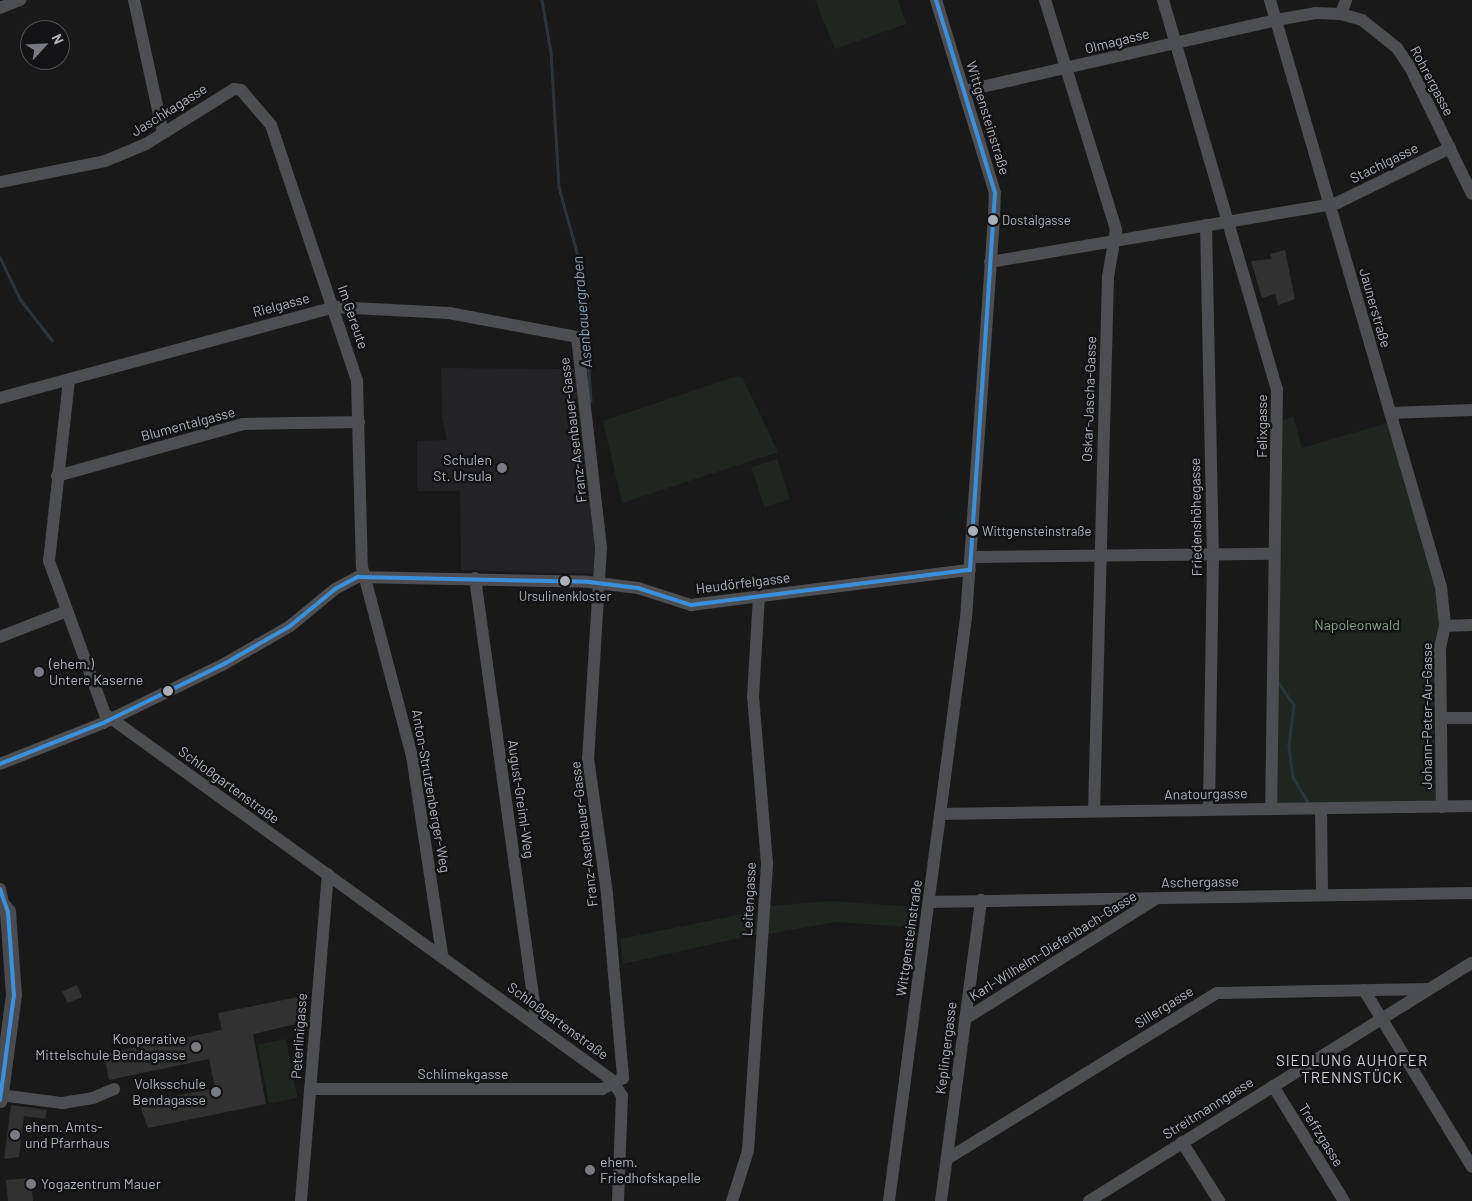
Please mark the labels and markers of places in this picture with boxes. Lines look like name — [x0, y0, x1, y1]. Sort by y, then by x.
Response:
place label: Dostalgasse — [1002, 212, 1071, 228]
marker: Dostalgasse — [988, 215, 998, 225]
place label: Schulen St. Ursula — [433, 452, 492, 484]
marker: Schulen St. Ursula — [496, 462, 508, 474]
place label: Wittgensteinstraße — [982, 523, 1092, 539]
marker: Wittgensteinstraße — [968, 526, 978, 536]
marker: Ursulinenkloster — [560, 576, 570, 586]
place label: Ursulinenkloster — [519, 588, 611, 604]
place label: (ehem.) Untere Kaserne — [49, 656, 143, 689]
marker: (ehem.) Untere Kaserne — [33, 666, 45, 678]
unlabelled marker — [163, 686, 173, 696]
place label: Kooperative Mittelschule Bendagasse — [35, 1031, 186, 1064]
marker: Kooperative Mittelschule Bendagasse — [190, 1041, 202, 1053]
place label: Volksschule Bendagasse — [132, 1076, 206, 1108]
marker: Volksschule Bendagasse — [210, 1086, 222, 1098]
place label: ehem. Amts- und Pfarrhaus — [25, 1119, 110, 1152]
marker: ehem. Amts- und Pfarrhaus — [9, 1129, 21, 1141]
place label: ehem. Friedhofskapelle — [600, 1154, 701, 1186]
marker: ehem. Friedhofskapelle — [584, 1164, 596, 1176]
place label: Yogazentrum Mauer — [41, 1176, 161, 1192]
marker: Yogazentrum Mauer — [25, 1178, 37, 1190]

